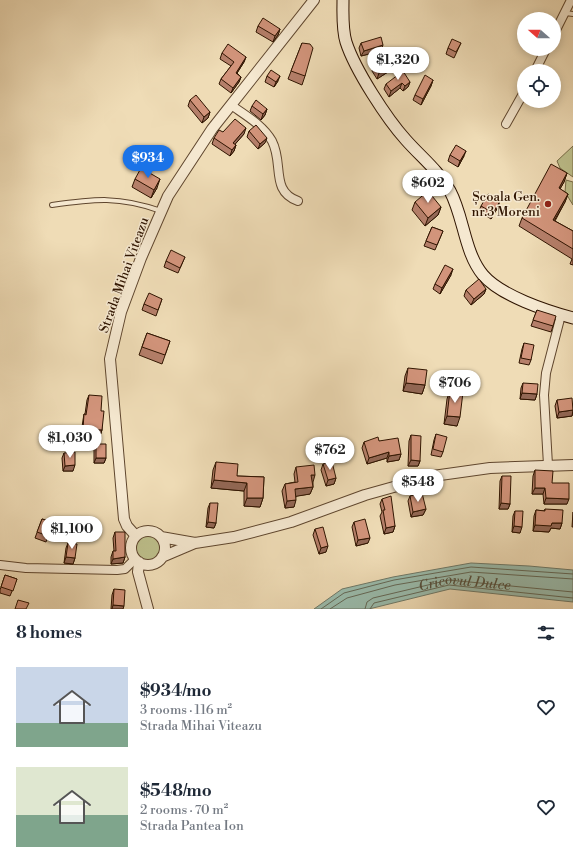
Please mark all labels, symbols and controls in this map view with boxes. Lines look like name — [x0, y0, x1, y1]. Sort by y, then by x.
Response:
north arrow — [517, 12, 561, 56]
map controls — [517, 12, 561, 108]
pin: $1,320 — [365, 47, 431, 81]
text: $1,320 — [376, 52, 420, 68]
button: locate — [517, 64, 561, 108]
pin: $934 — [124, 145, 172, 179]
text: $934 — [132, 150, 164, 166]
pin: $602 — [404, 170, 452, 204]
text: $602 — [411, 175, 445, 191]
place label: Școala Gen. nr.3 Moreni — [471, 189, 540, 220]
marker: Școala Gen. nr.3 Moreni — [543, 199, 553, 209]
street label: Strada Mihai Viteazu — [96, 214, 153, 335]
pin: $706 — [431, 370, 479, 404]
text: $706 — [439, 375, 471, 391]
pin: $1,030 — [37, 425, 103, 459]
text: $1,030 — [48, 430, 92, 446]
pin: $762 — [306, 437, 354, 471]
text: $762 — [314, 442, 346, 458]
pin: $548 — [394, 469, 442, 503]
text: $548 — [402, 474, 434, 490]
pin: $1,100 — [39, 516, 105, 550]
text: $1,100 — [50, 521, 94, 537]
water label: Cricovul Dulce — [417, 571, 512, 596]
text: 8 homes — [16, 622, 82, 644]
icon: filters — [535, 622, 557, 644]
text: $934/mo — [140, 680, 211, 702]
icon: home — [48, 683, 96, 731]
icon: heart — [535, 696, 557, 718]
text: 3 rooms · 116 m² — [140, 702, 232, 718]
text: Strada Mihai Viteazu — [140, 718, 262, 734]
text: $548/mo — [140, 780, 212, 802]
icon: home — [48, 783, 96, 831]
icon: heart — [535, 796, 557, 818]
text: 2 rooms · 70 m² — [140, 802, 228, 818]
text: Strada Pantea Ion — [140, 818, 244, 834]

